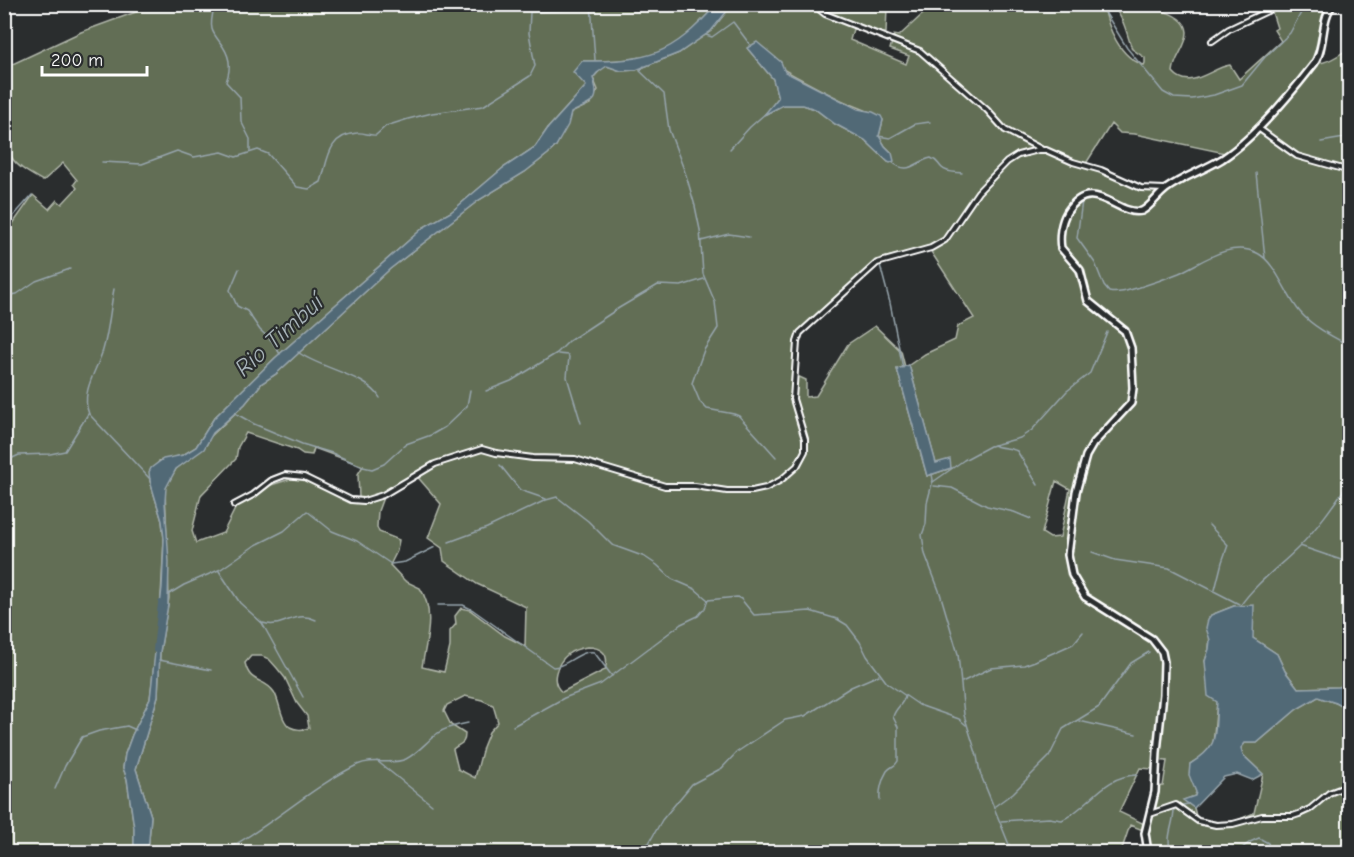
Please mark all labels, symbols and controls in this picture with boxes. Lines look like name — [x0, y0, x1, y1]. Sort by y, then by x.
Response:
scale bar — [42, 39, 147, 77]
text: 200 m — [51, 50, 103, 71]
water label: Rio Timbuí — [229, 286, 331, 382]

